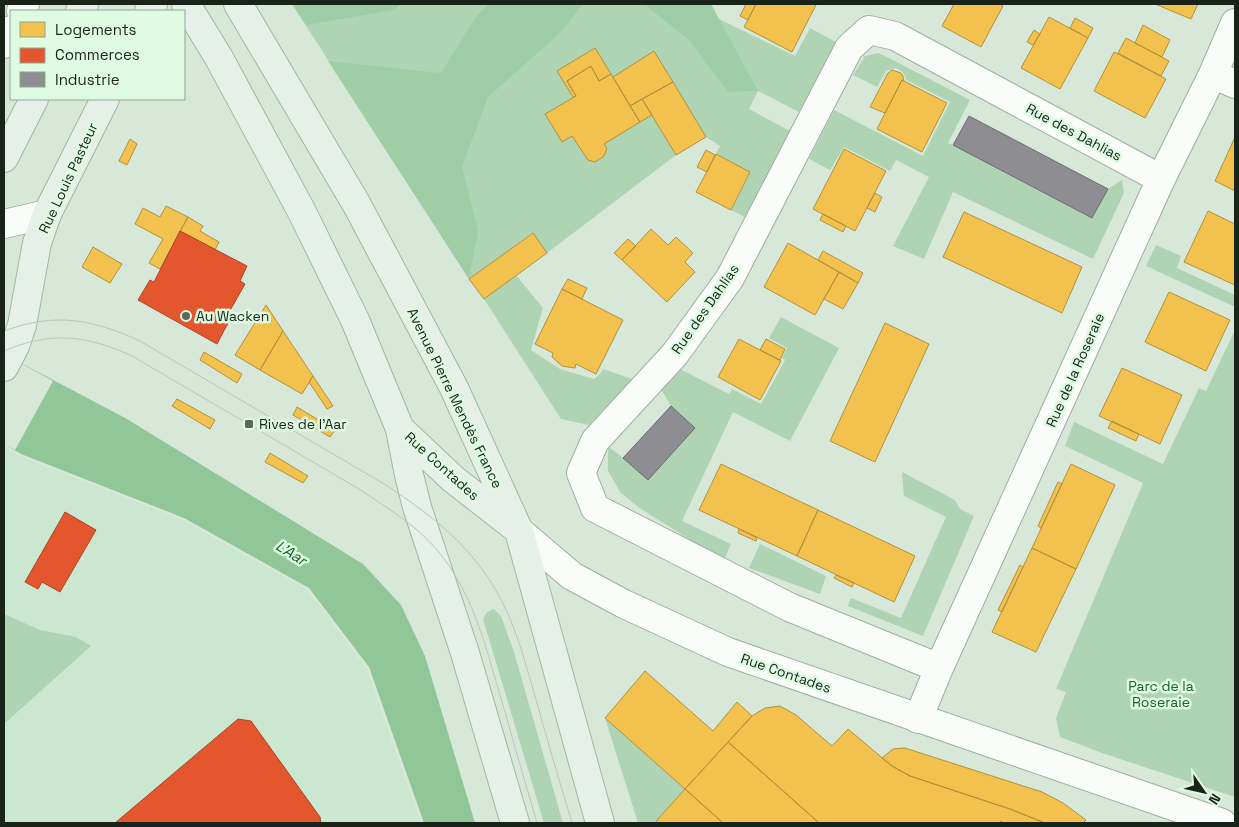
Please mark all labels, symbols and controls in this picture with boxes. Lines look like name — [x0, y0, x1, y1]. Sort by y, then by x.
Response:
legend — [10, 10, 185, 100]
text: Logements — [55, 20, 137, 39]
text: Commerces — [55, 45, 140, 64]
text: Industrie — [55, 70, 120, 89]
street label: Rue des Dahlias — [1023, 99, 1125, 165]
street label: Rue Louis Pasteur — [34, 120, 102, 236]
street label: Rue des Dahlias — [667, 261, 743, 357]
street label: Avenue Pierre Mendès France — [403, 305, 507, 491]
place label: Au Wacken — [196, 307, 269, 325]
marker: Au Wacken — [180, 310, 192, 322]
street label: Rue de la Roseraie — [1042, 310, 1108, 430]
place label: Rives de l'Aar — [259, 415, 347, 433]
marker: Rives de l'Aar — [243, 418, 255, 430]
street label: Rue Contades — [401, 428, 483, 504]
water label: L'Aar — [272, 536, 311, 570]
street label: Rue Contades — [739, 649, 833, 697]
park label: Parc de la Roseraie — [1128, 677, 1194, 711]
north arrow — [1179, 767, 1229, 817]
text: N — [1205, 790, 1225, 808]

